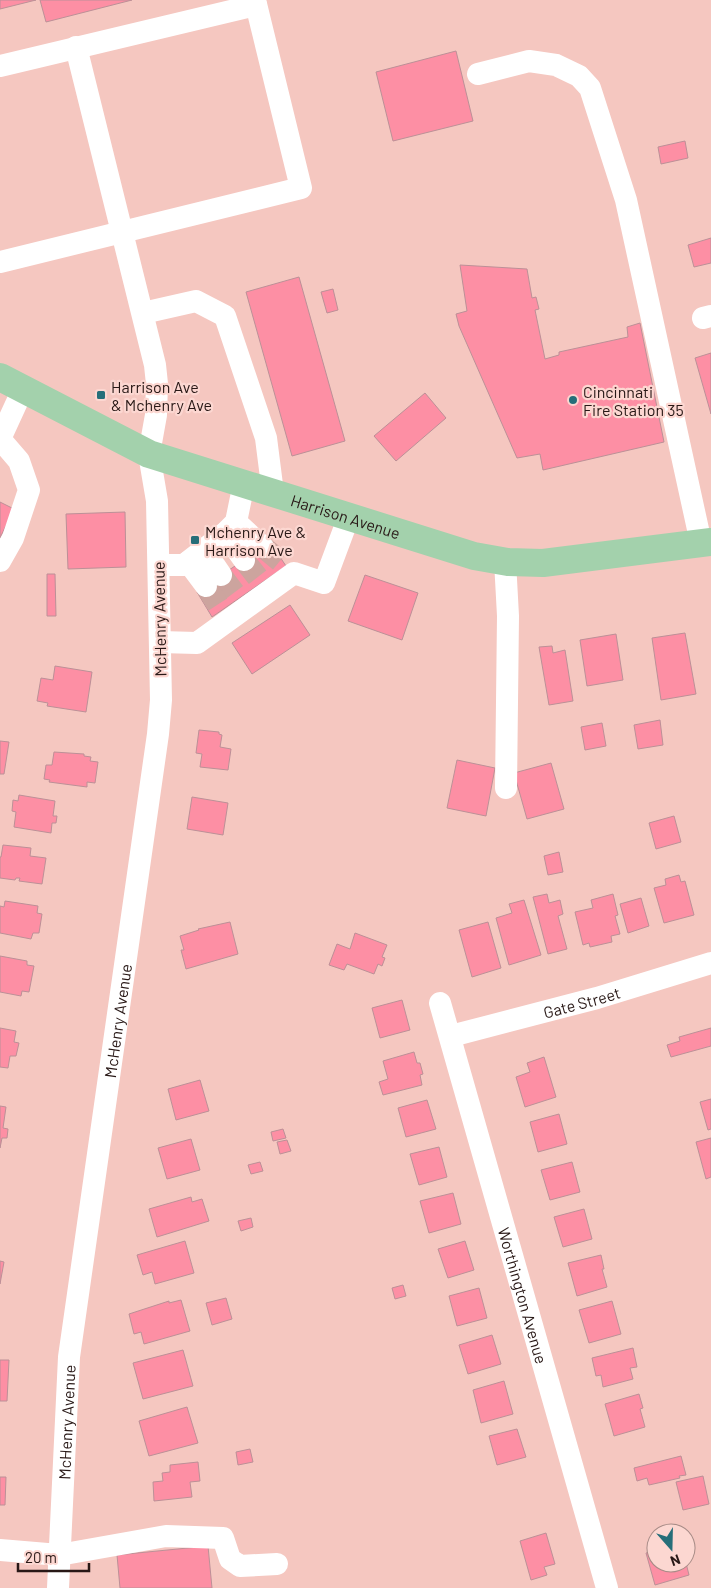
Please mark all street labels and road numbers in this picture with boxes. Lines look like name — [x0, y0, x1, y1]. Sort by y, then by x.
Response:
street label: Harrison Avenue — [289, 490, 403, 542]
street label: McHenry Avenue — [148, 561, 170, 677]
street label: McHenry Avenue — [100, 962, 135, 1079]
street label: Gate Street — [541, 982, 622, 1021]
street label: Worthington Avenue — [495, 1225, 552, 1366]
street label: McHenry Avenue — [54, 1364, 78, 1480]

